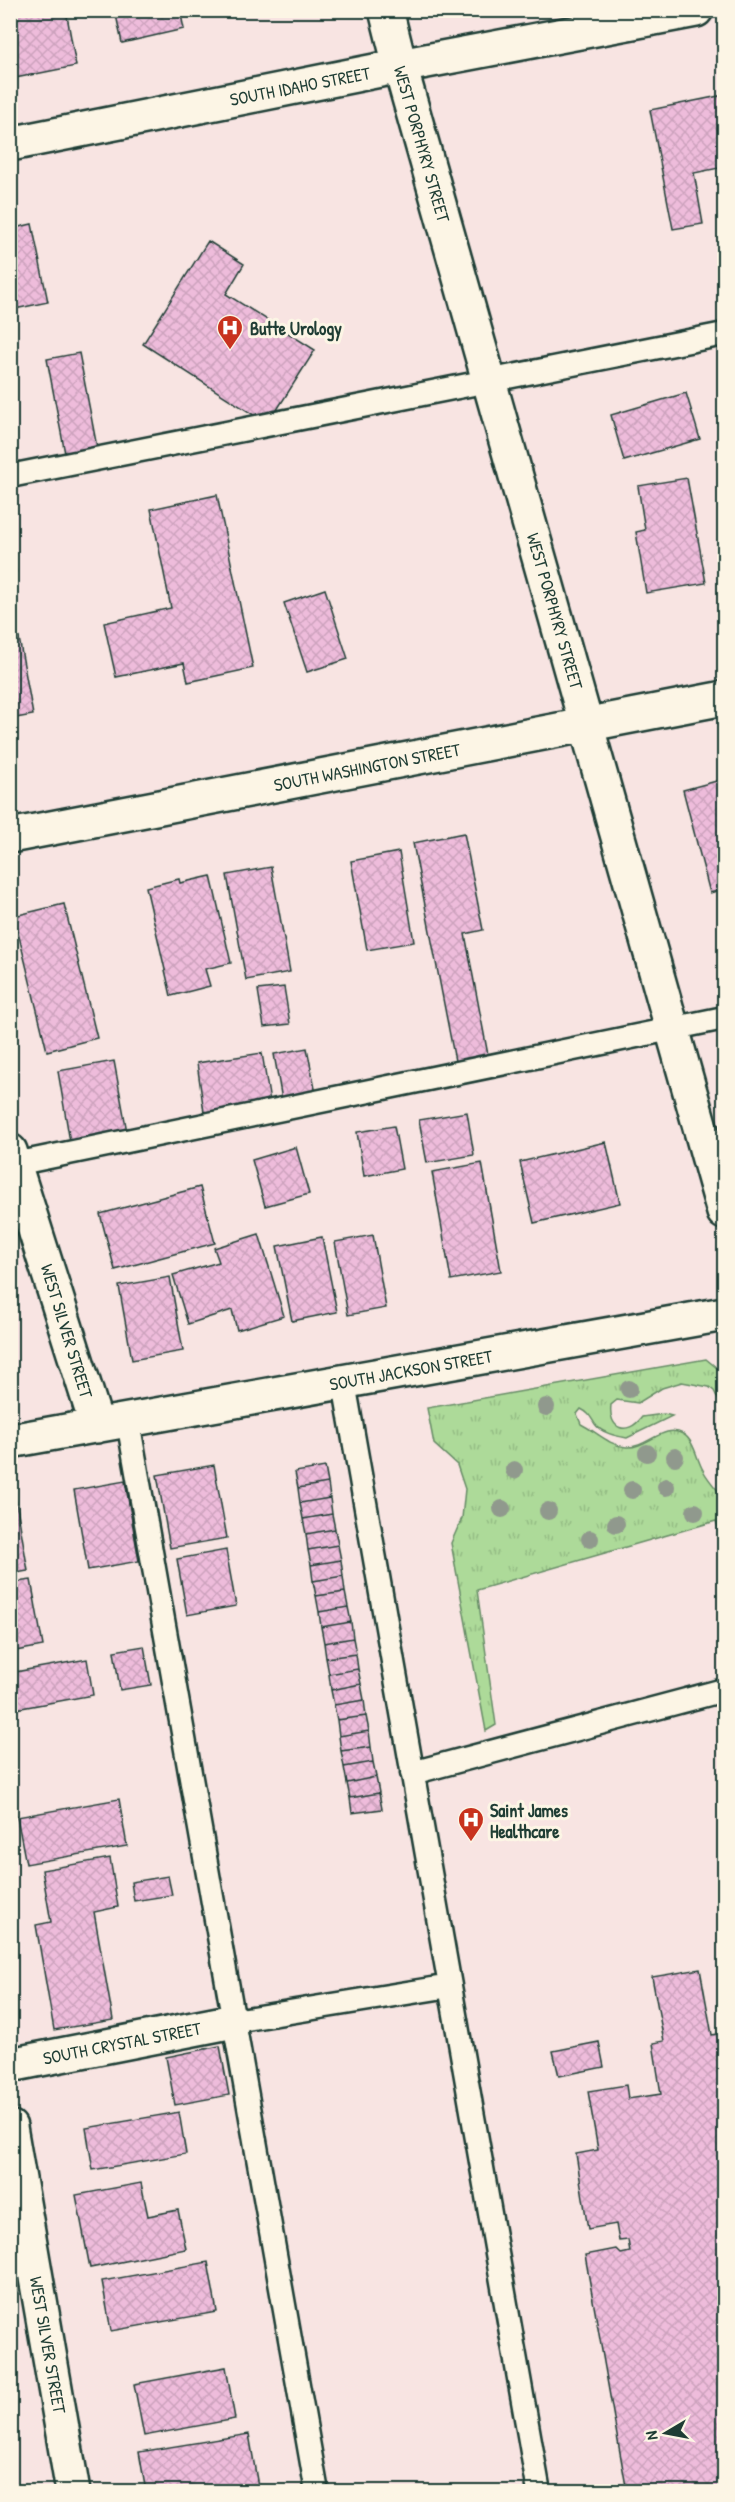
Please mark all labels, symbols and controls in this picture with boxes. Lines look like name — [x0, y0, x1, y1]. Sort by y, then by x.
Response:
street label: SOUTH IDAHO STREET — [228, 60, 373, 112]
street label: WEST PORPHYRY STREET — [388, 63, 456, 225]
hospital icon: Butte Urology — [215, 313, 245, 351]
place label: Butte Urology — [250, 316, 342, 342]
street label: WEST PORPHYRY STREET — [521, 530, 589, 692]
street label: SOUTH WASHINGTON STREET — [272, 737, 463, 797]
street label: WEST SILVER STREET — [35, 1261, 99, 1401]
street label: SOUTH JACKSON STREET — [328, 1343, 495, 1397]
place label: Saint James Healthcare — [490, 1798, 568, 1844]
hospital icon: Saint James Healthcare — [456, 1805, 486, 1843]
street label: SOUTH CRYSTAL STREET — [41, 2015, 204, 2071]
street label: WEST SILVER STREET — [24, 2275, 72, 2416]
north arrow — [636, 2403, 696, 2463]
text: N — [640, 2429, 663, 2442]

